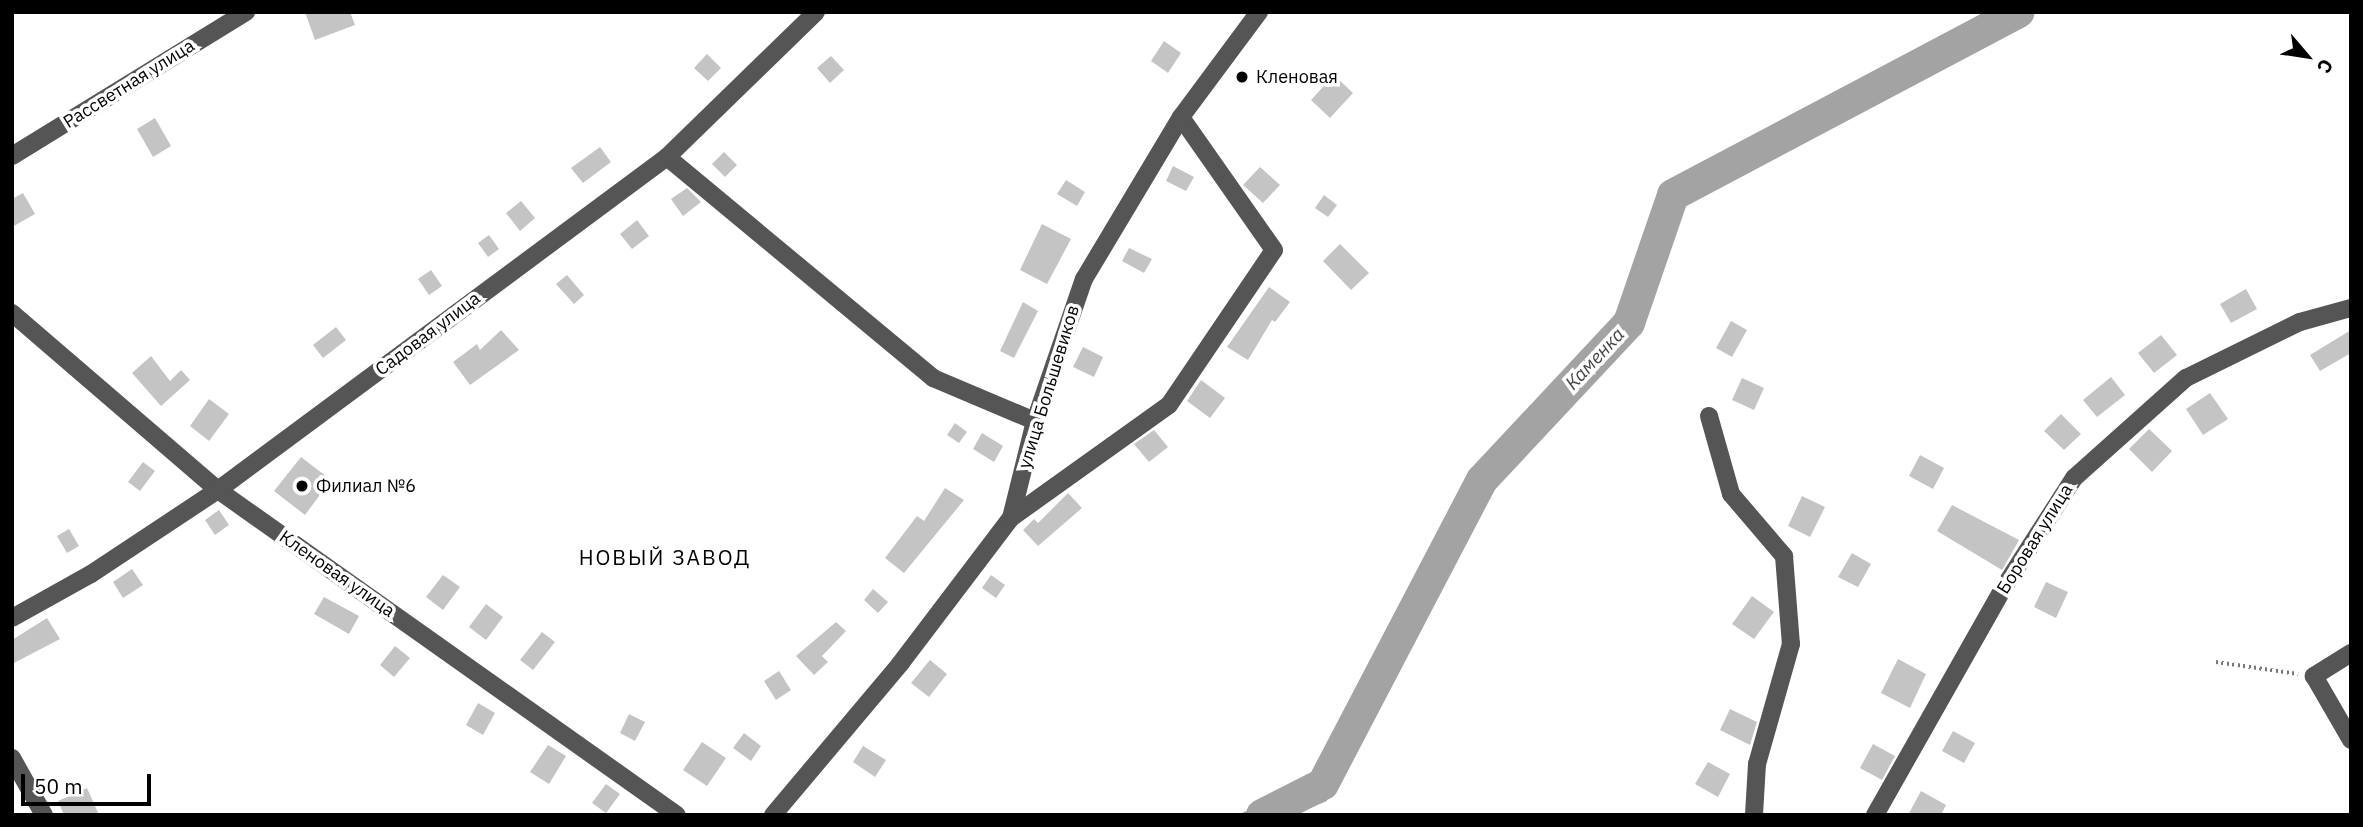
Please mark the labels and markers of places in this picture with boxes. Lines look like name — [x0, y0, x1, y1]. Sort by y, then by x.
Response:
place label: Кленовая — [1256, 66, 1338, 88]
marker: Кленовая — [1234, 69, 1250, 85]
place label: Филиал №6 — [316, 475, 416, 497]
marker: Филиал №6 — [294, 478, 310, 494]

